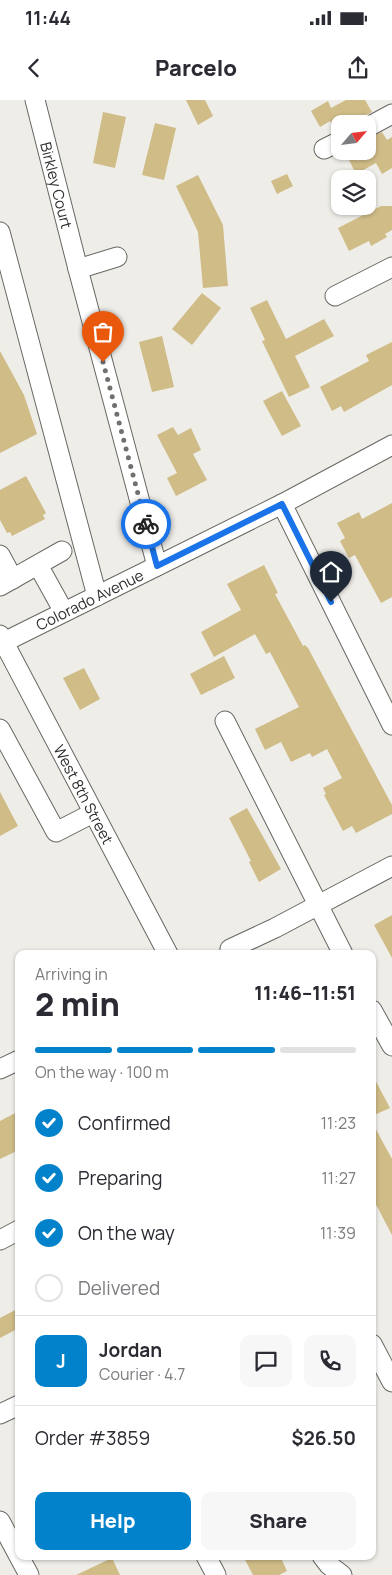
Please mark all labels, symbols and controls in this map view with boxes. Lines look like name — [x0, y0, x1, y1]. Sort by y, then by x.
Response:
text: 11:44 — [25, 5, 71, 31]
text: Parcelo — [155, 53, 237, 83]
icon: back — [20, 54, 48, 82]
icon: share — [344, 54, 372, 82]
north arrow — [331, 115, 376, 160]
map controls — [331, 115, 376, 215]
street label: Birkley Court — [36, 140, 78, 231]
button: layers — [331, 170, 376, 215]
pin — [82, 311, 124, 362]
icon: bag — [89, 318, 117, 346]
courier — [121, 499, 171, 549]
icon: bike — [132, 510, 160, 538]
pin — [310, 551, 352, 602]
icon: home — [317, 558, 345, 586]
street label: Colorado Avenue — [32, 564, 147, 635]
street label: West 8th Street — [49, 741, 119, 848]
text: Arriving in — [35, 963, 108, 985]
text: 11:46–11:51 — [254, 980, 356, 1006]
text: 2 min — [35, 982, 120, 1026]
text: On the way · 100 m — [35, 1061, 169, 1083]
icon: check — [35, 1109, 63, 1137]
text: Confirmed — [78, 1110, 171, 1136]
text: 11:23 — [321, 1112, 356, 1134]
icon: check — [35, 1164, 63, 1192]
text: Preparing — [78, 1165, 163, 1191]
text: 11:27 — [322, 1167, 356, 1189]
icon: check — [35, 1219, 63, 1247]
text: On the way — [78, 1220, 175, 1246]
text: 11:39 — [320, 1222, 356, 1244]
text: Delivered — [78, 1275, 160, 1301]
button: chat — [240, 1335, 292, 1387]
button: phone — [304, 1335, 356, 1387]
text: Jordan — [99, 1337, 162, 1363]
text: J — [56, 1348, 66, 1374]
text: Courier · 4.7 — [99, 1363, 185, 1385]
text: Order #3859 — [35, 1425, 150, 1451]
text: $26.50 — [292, 1425, 356, 1451]
button: Help — [35, 1492, 191, 1550]
button: Share — [201, 1492, 356, 1550]

